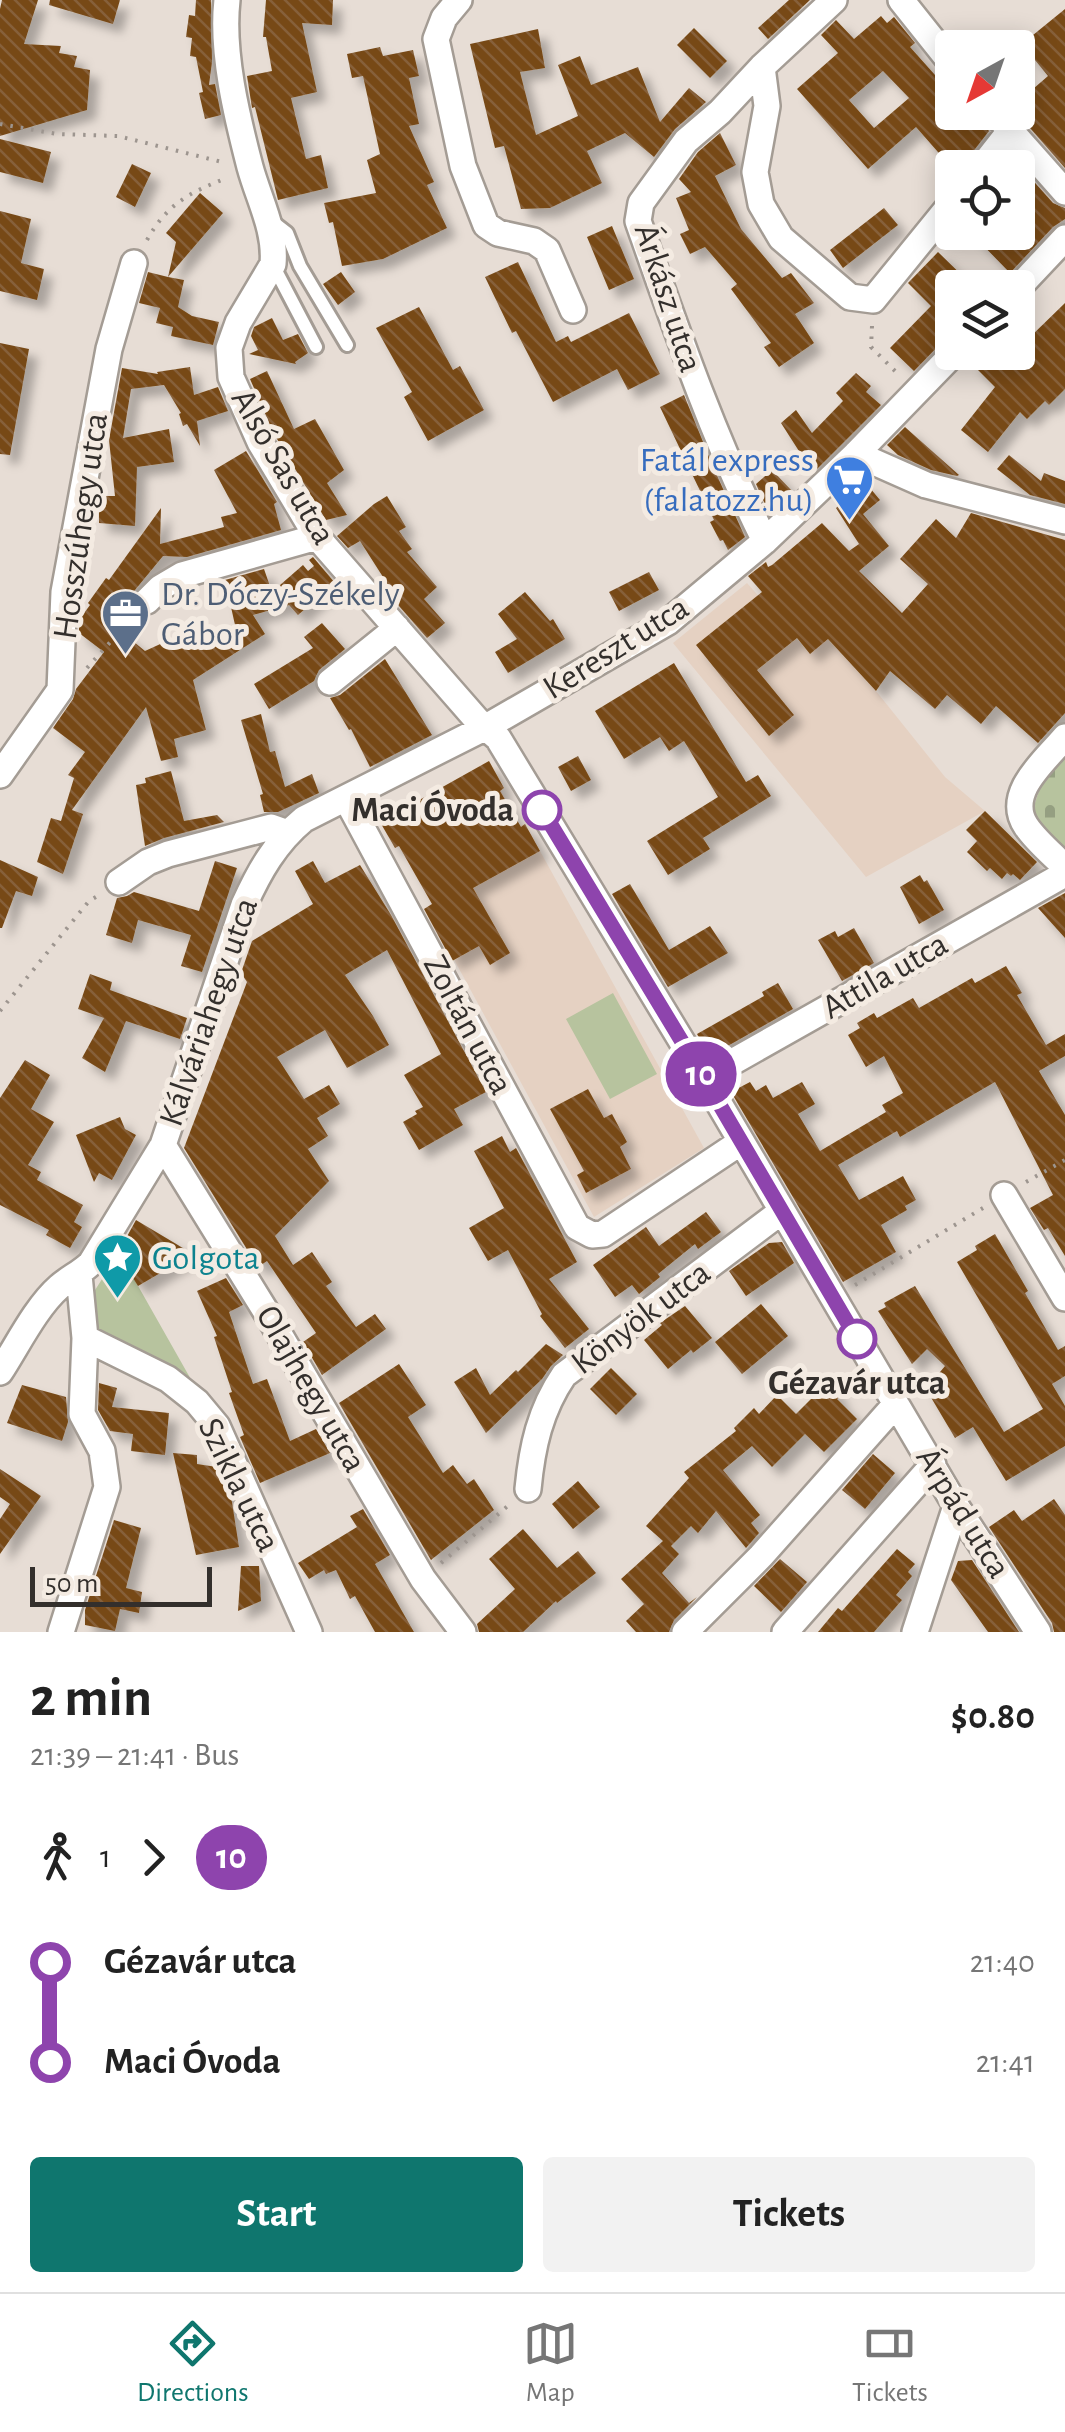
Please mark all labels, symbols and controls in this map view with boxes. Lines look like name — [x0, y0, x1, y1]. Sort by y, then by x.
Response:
north arrow — [935, 30, 1035, 130]
map controls — [935, 30, 1035, 370]
button: locate — [935, 150, 1035, 250]
street label: Árkász utca — [628, 219, 710, 376]
button: layers — [935, 270, 1035, 370]
street label: Alsó Sas utca — [225, 383, 341, 551]
street label: Hosszúhegy utca — [48, 411, 114, 641]
place label: Fatál express (falatozz.hu) — [640, 443, 814, 518]
supermarket icon: Fatál express (falatozz.hu) — [823, 454, 875, 522]
place label: Dr. Dóczy-Székely Gábor — [161, 577, 400, 652]
office icon: Dr. Dóczy-Székely Gábor — [100, 588, 152, 656]
street label: Kereszt utca — [537, 590, 695, 706]
place label: Maci Óvoda — [351, 789, 514, 828]
marker: Maci Óvoda — [523, 791, 561, 829]
street label: Kálváriahegy utca — [154, 893, 264, 1131]
street label: Attila utca — [816, 926, 954, 1026]
street label: Zoltán utca — [417, 950, 519, 1100]
line badge: 10 — [656, 1042, 746, 1106]
text: 10 — [686, 1057, 716, 1092]
place icon: Golgota — [91, 1232, 143, 1300]
place label: Golgota — [152, 1241, 260, 1276]
street label: Könyök utca — [565, 1255, 717, 1381]
street label: Olajhegy utca — [249, 1300, 373, 1478]
marker: Gézavár utca — [838, 1320, 876, 1358]
place label: Gézavár utca — [768, 1366, 946, 1401]
street label: Szikla utca — [192, 1413, 286, 1557]
street label: Árpád utca — [909, 1440, 1018, 1585]
scale bar — [30, 1562, 212, 1606]
text: 50 m — [45, 1570, 99, 1598]
text: 2 min — [30, 1671, 152, 1726]
text: $0.80 — [951, 1698, 1035, 1736]
text: 21:39 – 21:41 · Bus — [30, 1739, 239, 1771]
icon: walk — [30, 1830, 85, 1885]
icon: forward — [126, 1830, 181, 1885]
text: 10 — [216, 1840, 247, 1875]
text: 1 — [100, 1841, 111, 1873]
text: Gézavár utca — [104, 1943, 297, 1981]
text: 21:40 — [970, 1946, 1035, 1978]
text: Maci Óvoda — [104, 2043, 281, 2081]
text: 21:41 — [976, 2046, 1035, 2078]
button: Start — [30, 2157, 523, 2272]
button: Tickets — [543, 2157, 1035, 2272]
tab: Directions — [137, 2316, 249, 2410]
tab: Map — [523, 2316, 578, 2410]
tab: Tickets — [852, 2316, 928, 2410]

